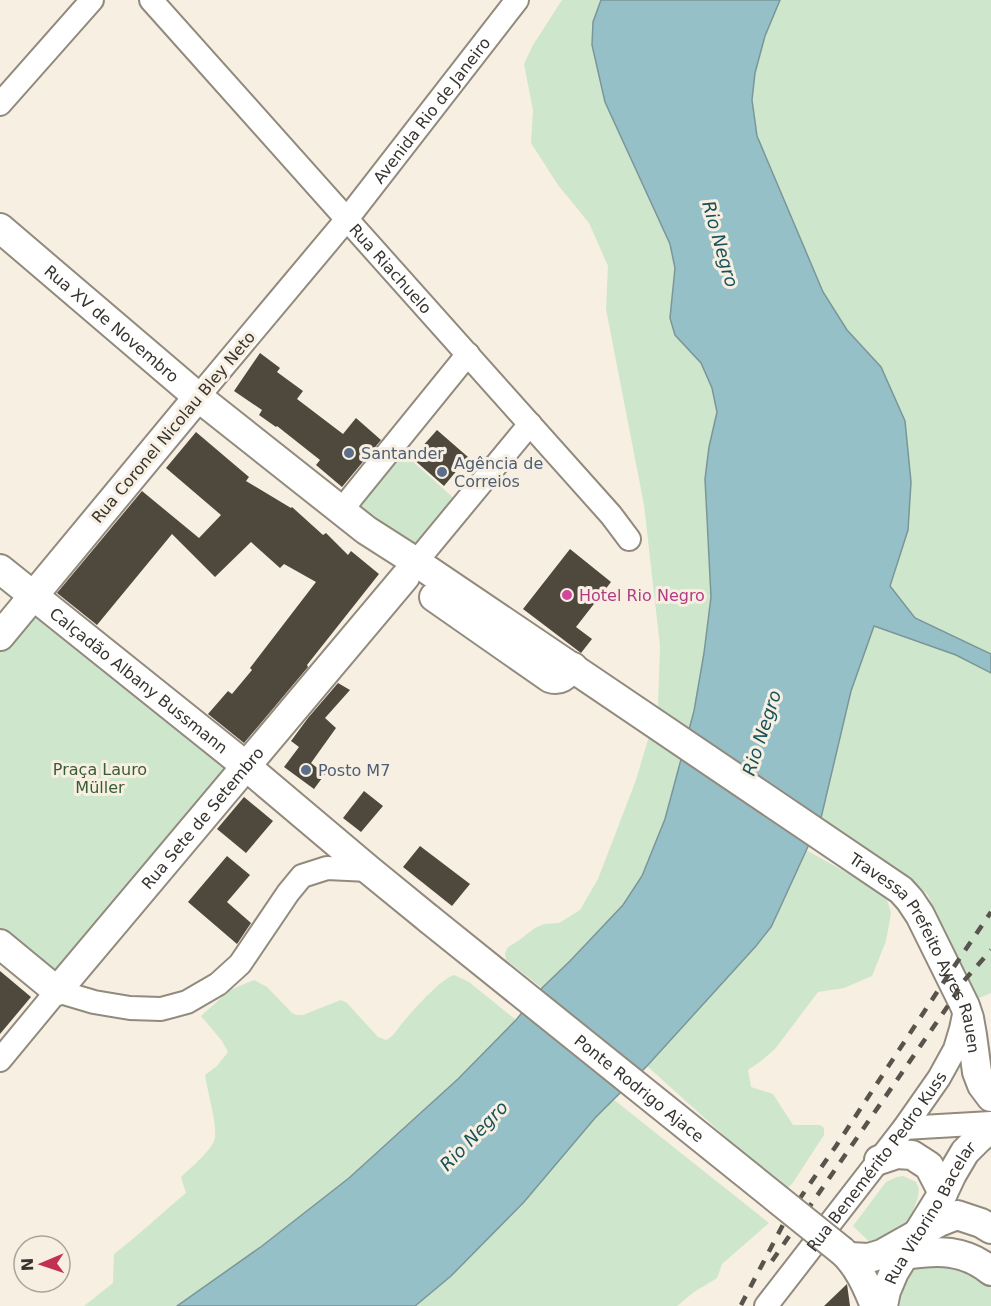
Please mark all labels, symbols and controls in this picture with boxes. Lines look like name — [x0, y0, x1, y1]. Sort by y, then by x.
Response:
street label: Avenida Rio de Janeiro — [369, 34, 494, 187]
water label: Rio Negro — [698, 198, 743, 289]
street label: Rua Riachuelo — [345, 220, 436, 318]
street label: Rua XV de Novembro — [41, 261, 182, 386]
street label: Rua Coronel Nicolau Bley Neto — [88, 328, 259, 527]
place label: Santander — [361, 444, 444, 463]
marker: Santander — [342, 446, 356, 460]
place label: Agência de Correios — [454, 454, 543, 491]
marker: Agência de Correios — [435, 465, 449, 479]
place label: Hotel Rio Negro — [579, 586, 705, 605]
marker: Hotel Rio Negro — [560, 588, 574, 602]
street label: Calçadão Albany Bussmann — [46, 604, 231, 758]
water label: Rio Negro — [738, 687, 785, 778]
street label: Rua Sete de Setembro — [138, 743, 268, 893]
park label: Praça Lauro Müller — [53, 760, 147, 797]
place label: Posto M7 — [318, 761, 390, 780]
marker: Posto M7 — [299, 763, 313, 777]
street label: Travessa Prefeito Ayres Rauen — [845, 848, 983, 1054]
street label: Ponte Rodrigo Ajace — [571, 1031, 708, 1146]
street label: Rua Benemérito Pedro Kuss — [803, 1068, 951, 1255]
water label: Rio Negro — [435, 1096, 512, 1175]
street label: Rua Vitorino Bacelar — [881, 1138, 980, 1287]
north arrow — [12, 1234, 72, 1294]
text: N — [18, 1257, 37, 1272]

